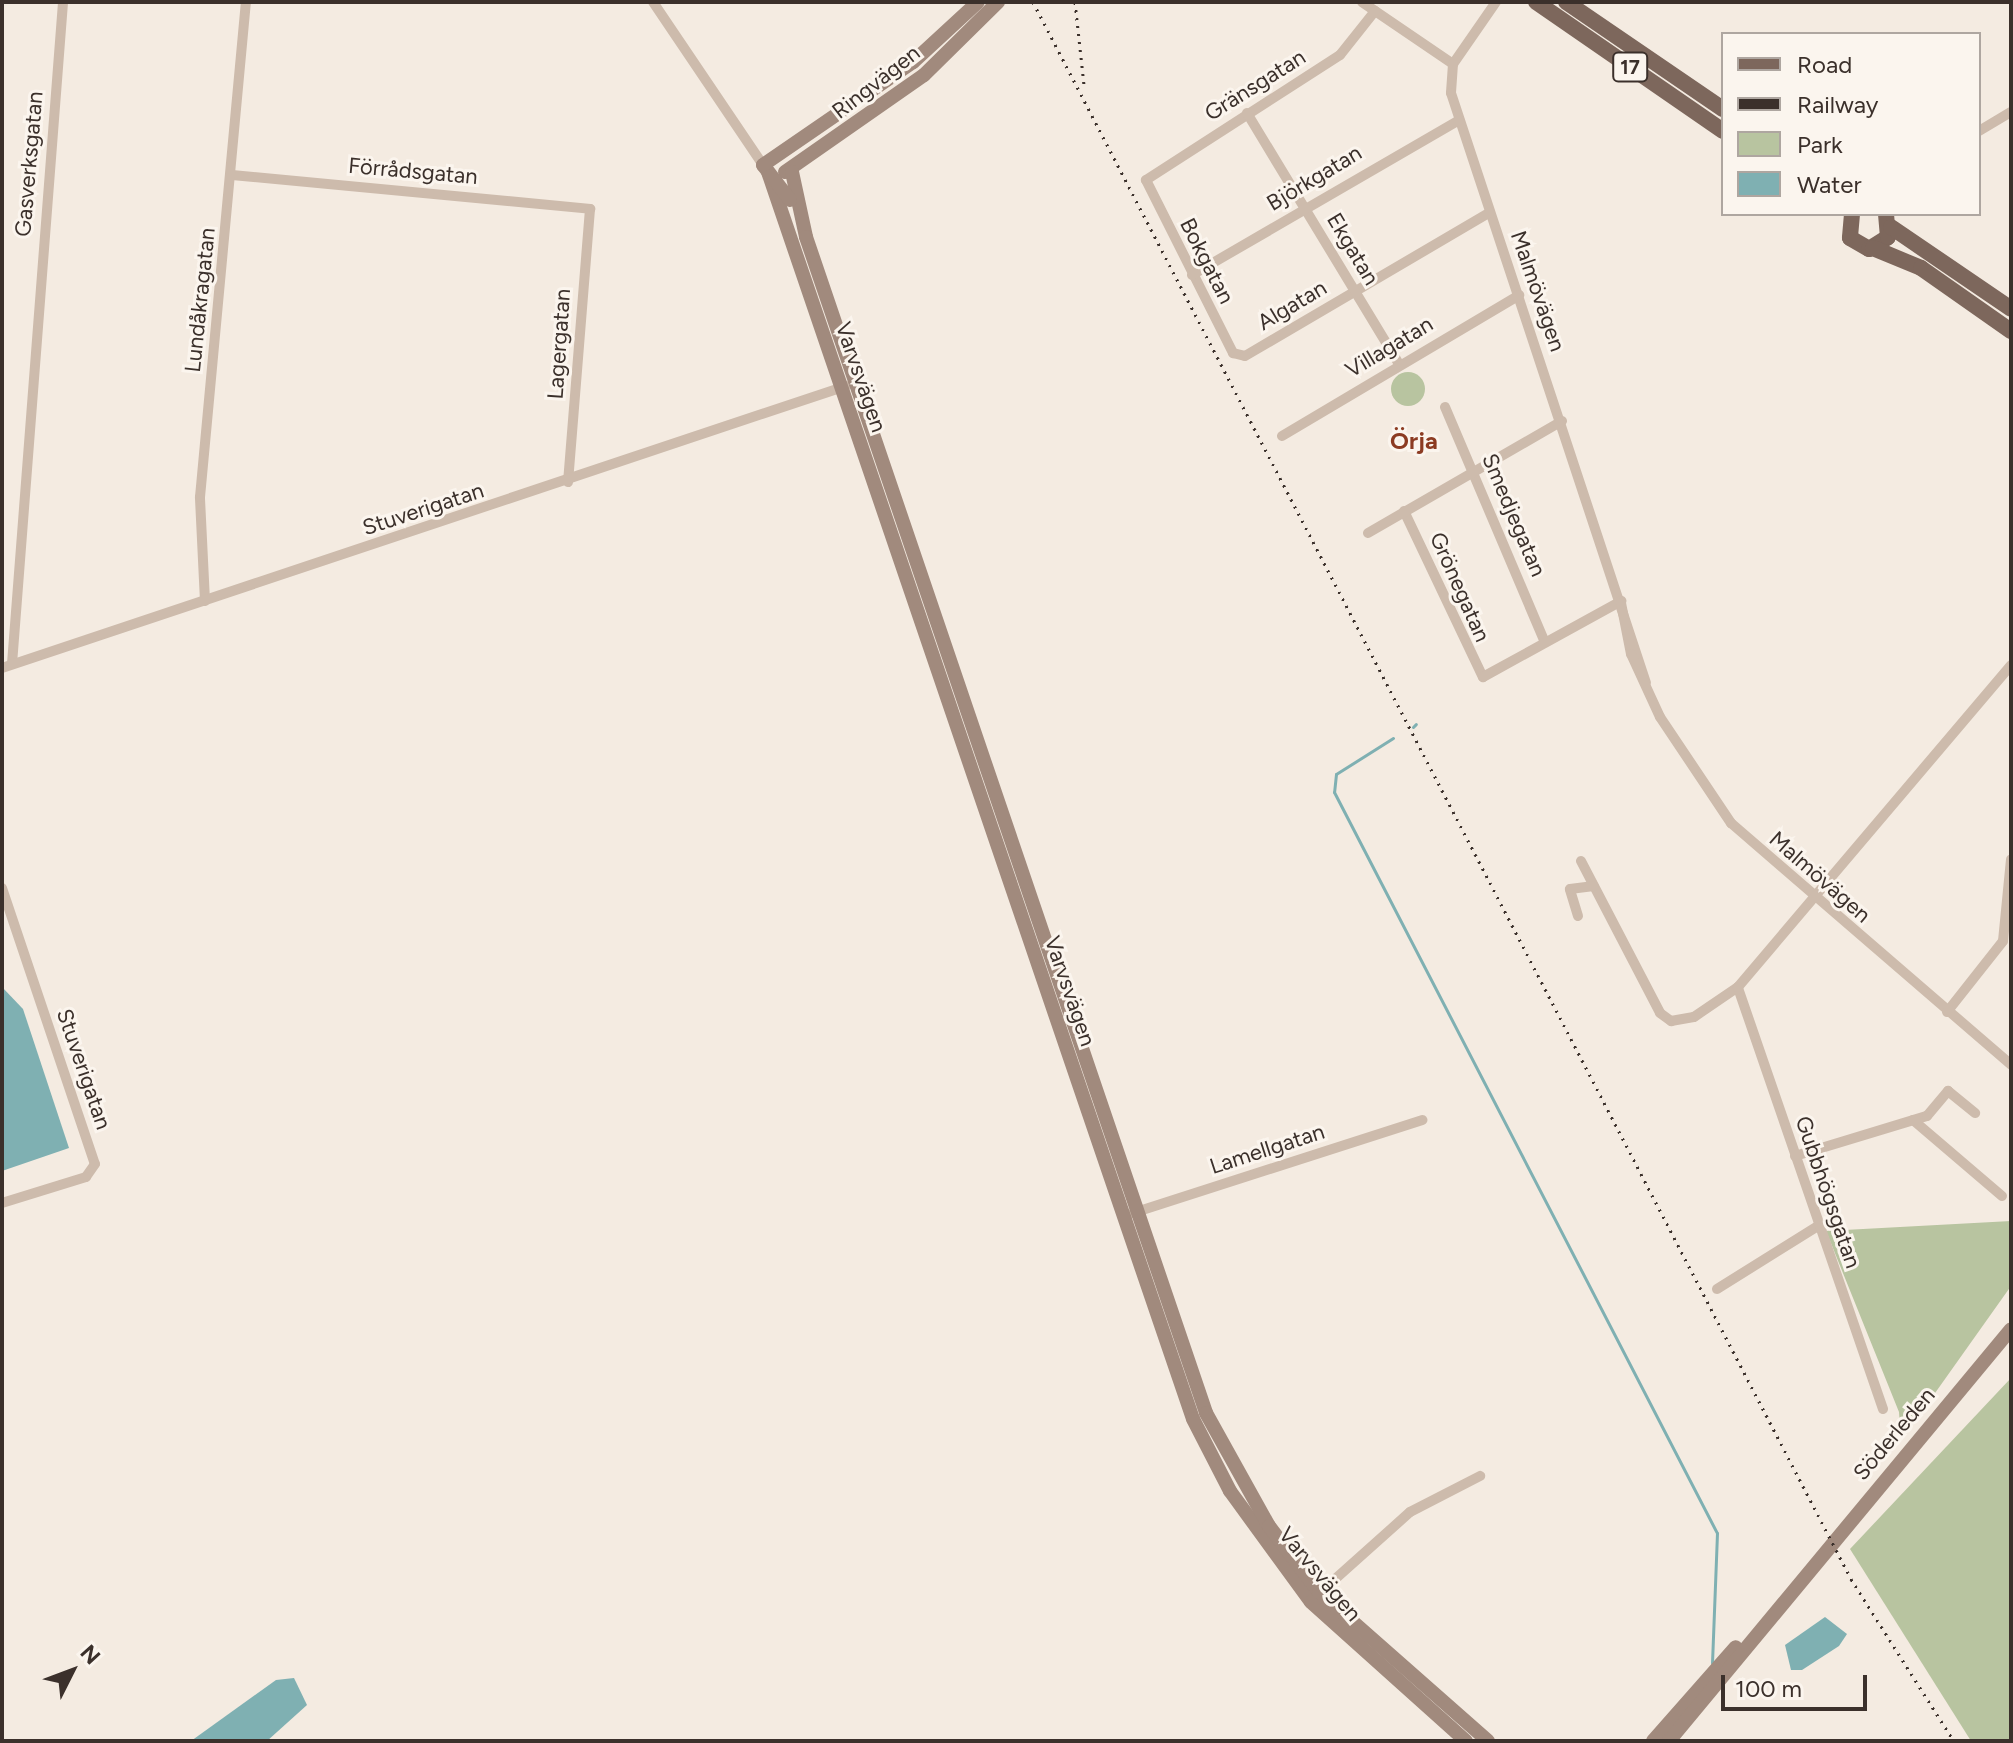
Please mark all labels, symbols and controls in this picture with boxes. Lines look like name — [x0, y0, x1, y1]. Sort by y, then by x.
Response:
legend — [1721, 32, 1981, 216]
street label: Ringvägen — [827, 40, 925, 124]
street label: Gränsgatan — [1200, 44, 1310, 126]
text: Road — [1797, 50, 1852, 79]
road number: 17 — [1612, 51, 1648, 83]
street label: Gasverksgatan — [10, 90, 48, 238]
text: Railway — [1797, 90, 1878, 119]
text: Park — [1797, 130, 1843, 159]
street label: Björkgatan — [1262, 139, 1366, 217]
street label: Förrådsgatan — [347, 152, 479, 190]
text: Water — [1797, 170, 1862, 199]
street label: Ekgatan — [1321, 208, 1385, 290]
street label: Bokgatan — [1174, 214, 1240, 308]
street label: Lundåkragatan — [179, 226, 221, 374]
street label: Malmövägen — [1505, 227, 1571, 355]
street label: Algatan — [1253, 274, 1331, 336]
street label: Lagergatan — [542, 288, 576, 400]
street label: Villagatan — [1341, 311, 1437, 383]
street label: Varvsvägen — [830, 319, 892, 435]
district label: Örja — [1390, 427, 1438, 455]
street label: Smedjegatan — [1476, 450, 1552, 580]
street label: Stuverigatan — [359, 477, 487, 541]
street label: Grönegatan — [1424, 528, 1496, 646]
street label: Malmövägen — [1764, 826, 1876, 928]
street label: Varvsvägen — [1039, 933, 1101, 1049]
street label: Stuverigatan — [51, 1005, 117, 1133]
street label: Gubbhögsgatan — [1790, 1113, 1866, 1271]
street label: Lamellgatan — [1206, 1118, 1328, 1180]
street label: Söderleden — [1848, 1382, 1940, 1486]
street label: Varvsvägen — [1273, 1522, 1367, 1626]
north arrow — [32, 1631, 112, 1711]
text: N — [74, 1639, 106, 1670]
scale bar — [1725, 1659, 1871, 1709]
text: 100 m — [1735, 1674, 1802, 1703]

